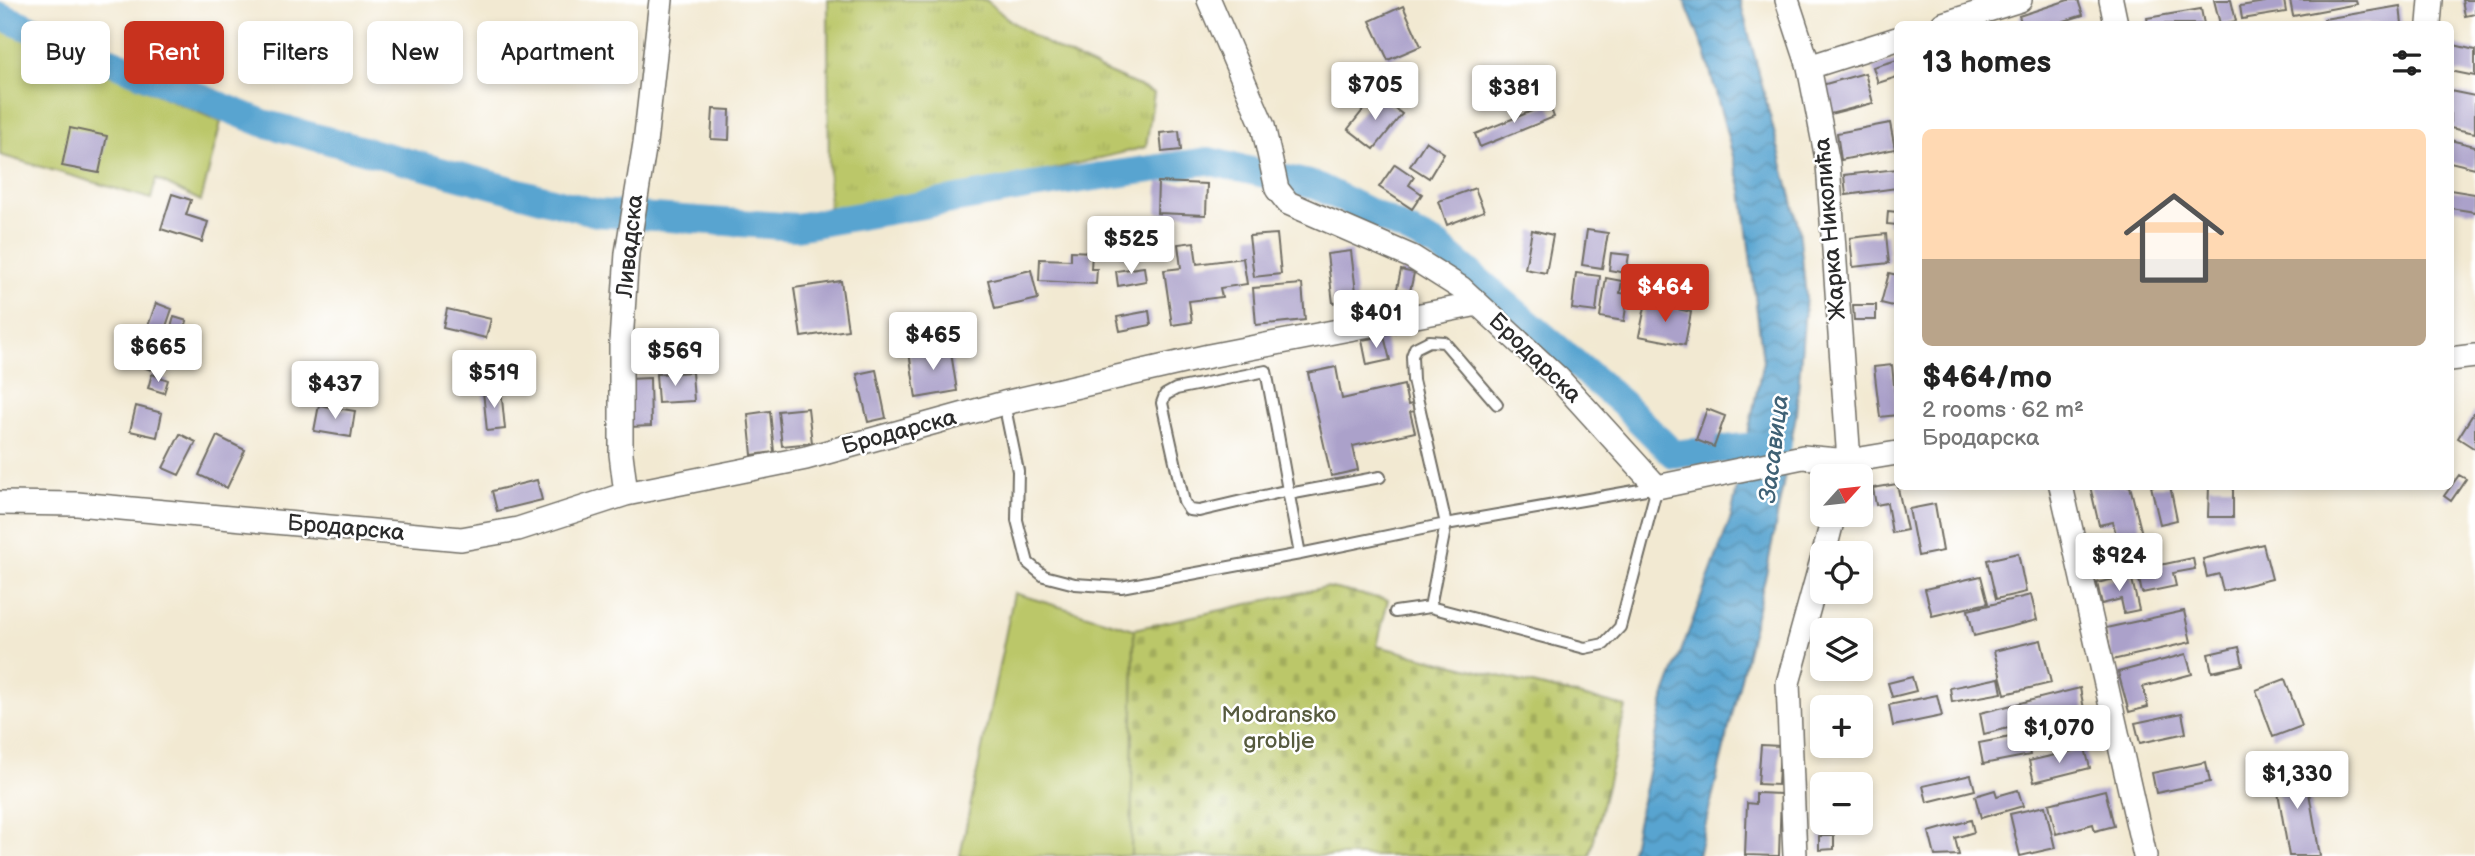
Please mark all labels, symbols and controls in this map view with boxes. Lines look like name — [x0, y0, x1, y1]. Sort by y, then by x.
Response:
chip: Buy — [21, 21, 110, 84]
chip: Rent — [124, 21, 224, 84]
chip: Filters — [238, 21, 353, 84]
chip: New — [367, 21, 463, 84]
chip: Apartment — [477, 21, 638, 84]
icon: filters — [2388, 44, 2426, 82]
text: 13 homes — [1922, 45, 2051, 81]
pin: $705 — [1334, 62, 1416, 122]
pin: $381 — [1473, 66, 1555, 125]
text: $705 — [1347, 71, 1403, 99]
text: $381 — [1488, 74, 1540, 102]
street label: Жарка Николића — [1808, 136, 1852, 321]
icon: home — [2111, 175, 2237, 301]
street label: Ливадска — [611, 193, 649, 300]
pin: $525 — [1090, 216, 1172, 276]
text: $525 — [1103, 225, 1159, 253]
pin: $464 — [1624, 264, 1706, 324]
text: $464 — [1637, 273, 1693, 301]
pin: $401 — [1335, 290, 1417, 350]
text: $401 — [1350, 299, 1402, 327]
street label: Бродарска — [1483, 307, 1587, 409]
pin: $465 — [892, 312, 974, 372]
text: $465 — [905, 321, 961, 349]
pin: $665 — [117, 324, 199, 384]
pin: $569 — [634, 328, 716, 388]
text: $665 — [130, 333, 186, 361]
text: $569 — [647, 337, 703, 365]
pin: $519 — [453, 350, 535, 410]
text: $519 — [468, 359, 520, 387]
text: $464/mo — [1922, 360, 2052, 396]
pin: $437 — [294, 362, 376, 421]
text: $437 — [308, 370, 362, 398]
water label: Засавица — [1753, 393, 1795, 505]
text: 2 rooms · 62 m² — [1922, 396, 2084, 424]
street label: Бродарска — [839, 403, 960, 461]
text: Бродарска — [1922, 424, 2040, 452]
north arrow — [1810, 464, 1872, 527]
map controls — [1810, 464, 1873, 835]
street label: Бродарска — [286, 509, 406, 547]
pin: $924 — [2078, 534, 2160, 593]
button: locate — [1810, 541, 1873, 604]
text: $924 — [2091, 542, 2147, 570]
button: layers — [1810, 618, 1873, 681]
button: + — [1810, 695, 1873, 758]
park label: Modransko groblje — [1221, 701, 1337, 755]
pin: $1,070 — [2002, 706, 2116, 765]
text: $1,070 — [2023, 714, 2095, 742]
pin: $1,330 — [2240, 752, 2354, 811]
text: $1,330 — [2261, 760, 2333, 788]
button: − — [1810, 772, 1873, 835]

